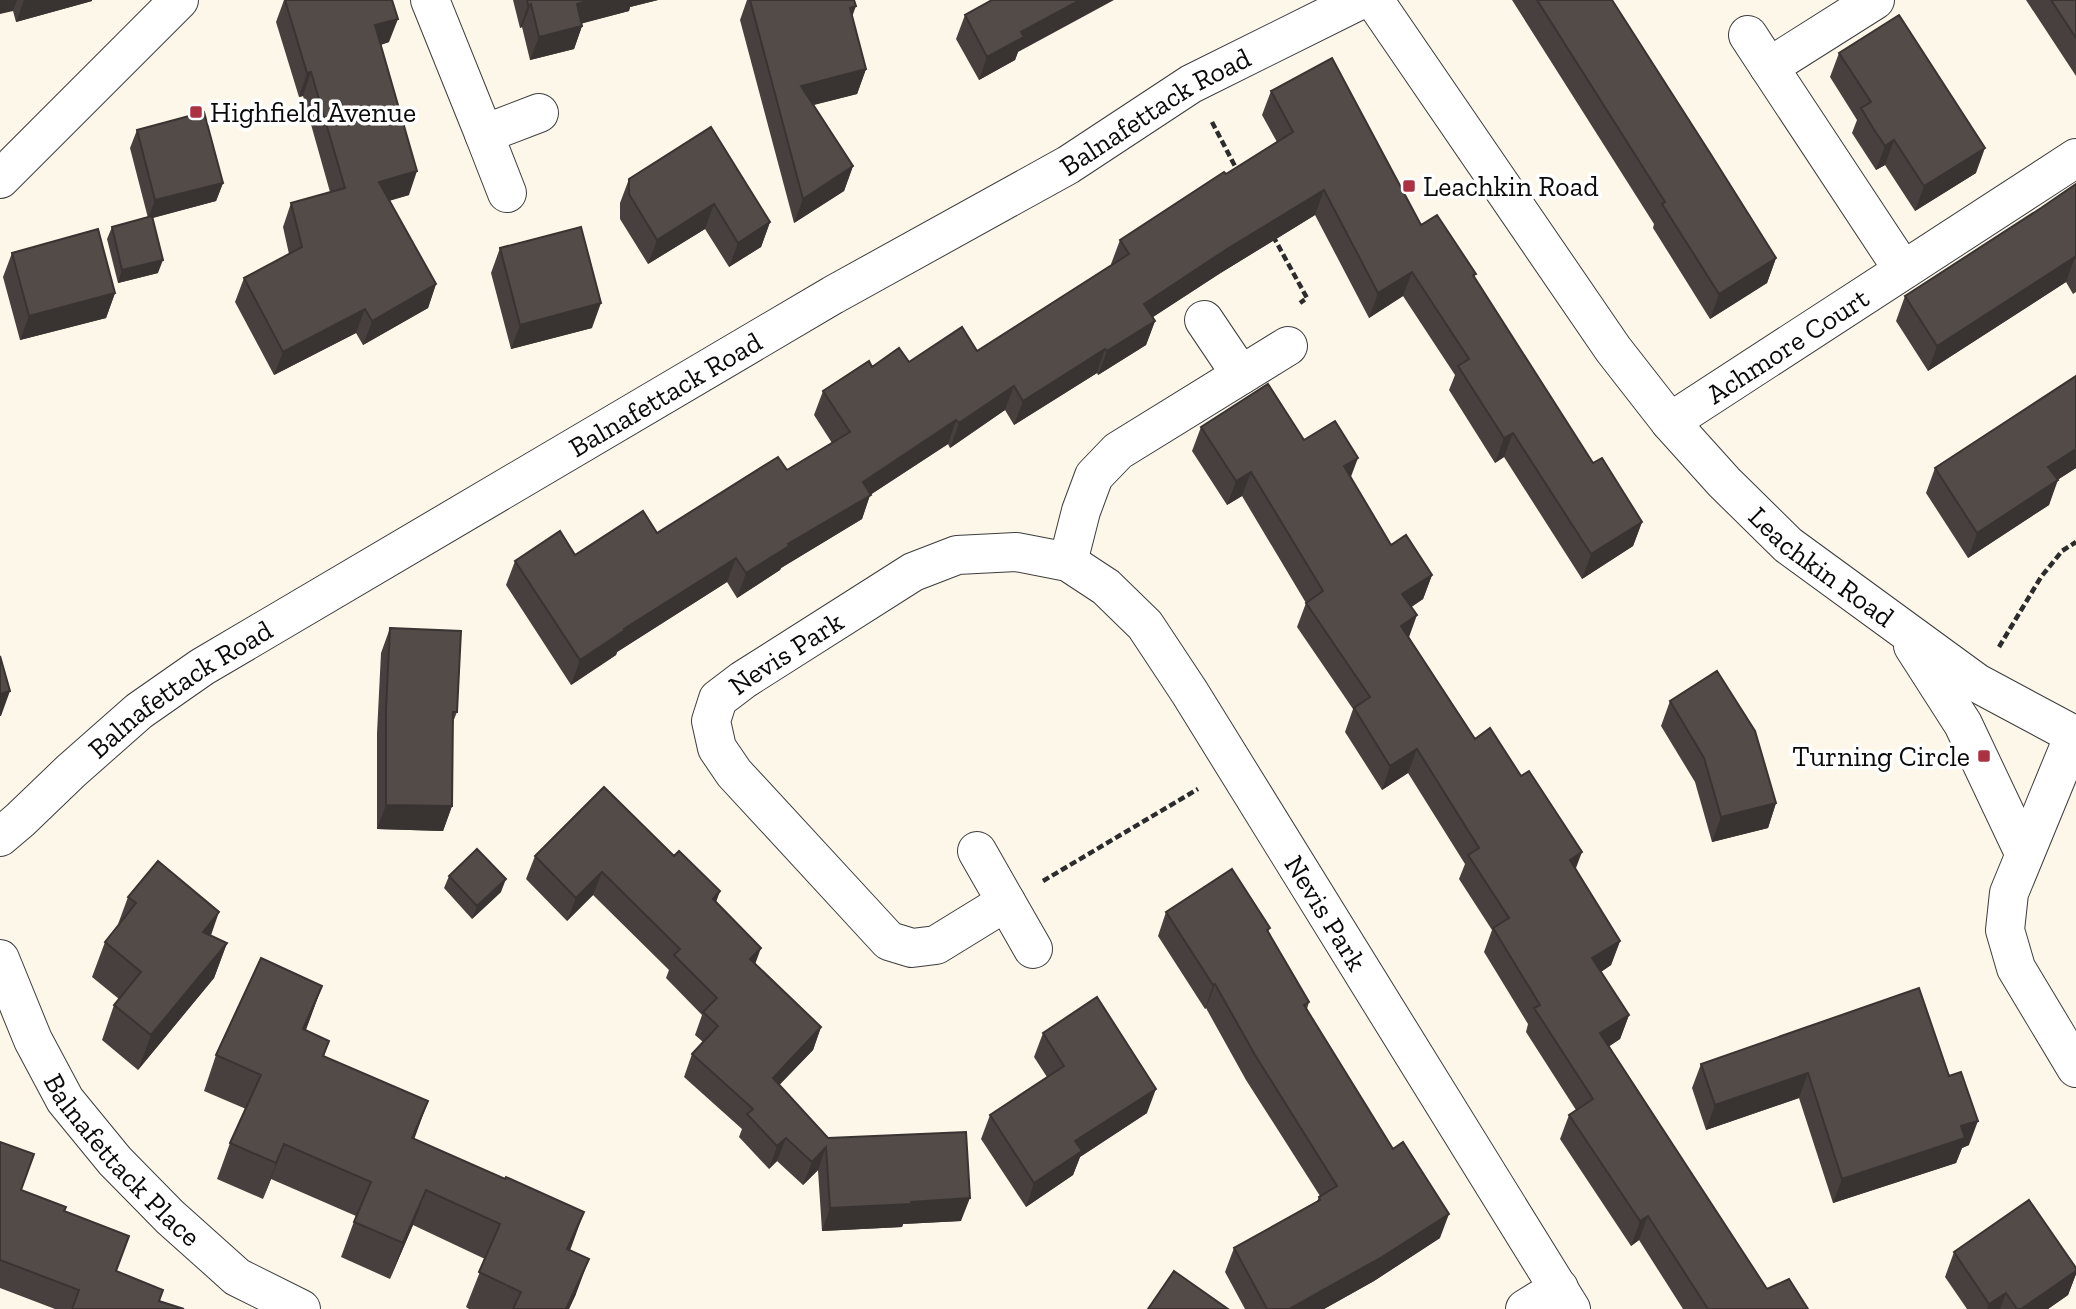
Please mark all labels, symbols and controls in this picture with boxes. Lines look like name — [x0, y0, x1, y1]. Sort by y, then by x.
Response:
street label: Balnafettack Road — [1054, 41, 1256, 183]
place label: Highfield Avenue — [210, 96, 416, 129]
marker: Highfield Avenue — [188, 104, 204, 120]
place label: Leachkin Road — [1423, 170, 1599, 203]
marker: Leachkin Road — [1401, 178, 1417, 194]
street label: Achmore Court — [1700, 281, 1875, 411]
street label: Balnafettack Road — [563, 325, 767, 464]
street label: Leachkin Road — [1742, 500, 1901, 634]
street label: Nevis Park — [722, 604, 850, 702]
street label: Balnafettack Road — [81, 613, 278, 765]
place label: Turning Circle — [1792, 740, 1970, 773]
marker: Turning Circle — [1976, 748, 1992, 764]
street label: Nevis Park — [1278, 850, 1374, 977]
street label: Balnafettack Place — [37, 1068, 207, 1253]

